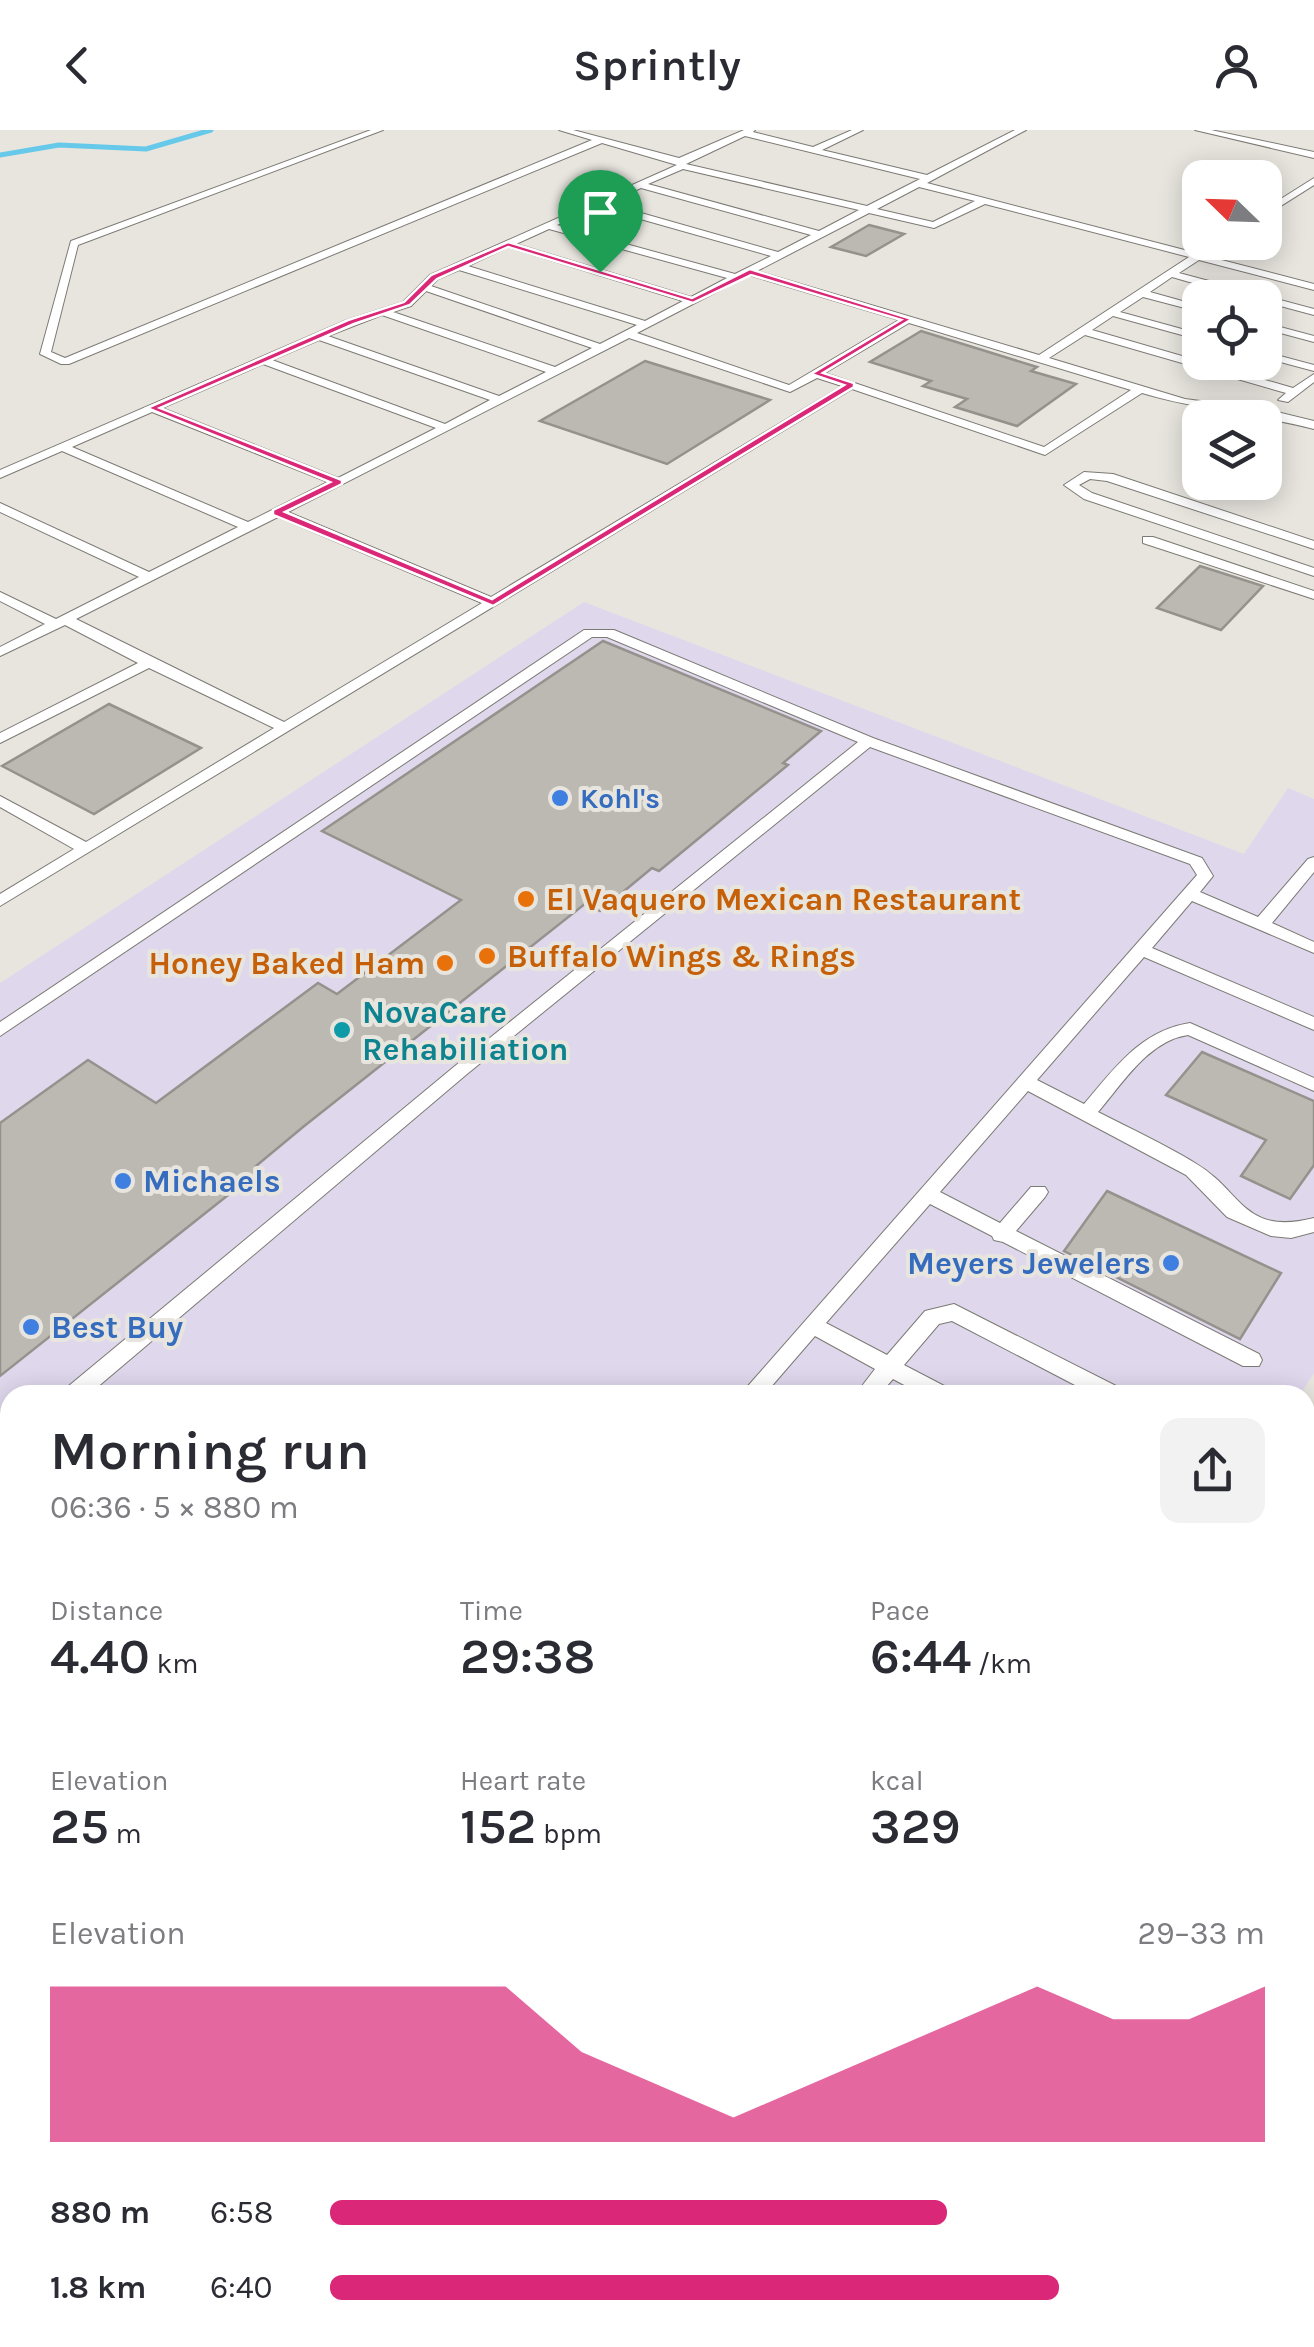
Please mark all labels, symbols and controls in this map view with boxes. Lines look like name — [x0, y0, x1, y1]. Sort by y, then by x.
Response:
icon: back — [50, 38, 105, 93]
icon: person — [1209, 38, 1264, 93]
text: Sprintly — [573, 39, 741, 91]
north arrow — [1182, 160, 1282, 260]
map controls — [1182, 160, 1282, 500]
pin — [558, 170, 643, 273]
icon: arrive — [573, 185, 628, 240]
button: locate — [1182, 280, 1282, 380]
button: layers — [1182, 400, 1282, 500]
place label: Kohl's — [580, 782, 660, 815]
marker: Kohl's — [549, 787, 571, 809]
place label: El Vaquero Mexican Restaurant — [546, 881, 1021, 918]
marker: El Vaquero Mexican Restaurant — [515, 888, 537, 910]
place label: Buffalo Wings & Rings — [507, 938, 856, 975]
place label: Honey Baked Ham — [148, 945, 425, 982]
marker: Buffalo Wings & Rings — [476, 945, 498, 967]
marker: Honey Baked Ham — [434, 952, 456, 974]
place label: NovaCare Rehabiliation — [362, 994, 568, 1068]
marker: NovaCare Rehabiliation — [331, 1019, 353, 1041]
place label: Michaels — [143, 1163, 281, 1200]
marker: Michaels — [112, 1170, 134, 1192]
place label: Meyers Jewelers — [907, 1245, 1151, 1282]
marker: Meyers Jewelers — [1160, 1252, 1182, 1274]
place label: Best Buy — [51, 1309, 183, 1346]
marker: Best Buy — [20, 1316, 42, 1338]
button: share — [1160, 1418, 1265, 1523]
text: Morning run — [50, 1419, 370, 1483]
text: 06:36 · 5 × 880 m — [50, 1489, 299, 1526]
text: Distance — [50, 1594, 163, 1627]
text: Time — [460, 1594, 523, 1627]
text: Pace — [870, 1594, 930, 1627]
text: 4.40 — [50, 1627, 150, 1686]
text: 29:38 — [460, 1627, 595, 1686]
text: 6:44 — [870, 1627, 971, 1686]
text: km — [150, 1647, 198, 1680]
text: /km — [971, 1647, 1032, 1680]
text: Elevation — [50, 1764, 169, 1797]
text: Heart rate — [460, 1764, 586, 1797]
text: kcal — [870, 1764, 923, 1797]
text: 25 — [50, 1797, 109, 1856]
text: 152 — [460, 1797, 536, 1856]
text: 329 — [870, 1797, 961, 1856]
text: m — [109, 1817, 142, 1850]
text: bpm — [536, 1817, 602, 1850]
text: Elevation — [50, 1915, 185, 1952]
text: 29–33 m — [1137, 1915, 1265, 1952]
text: 880 m — [50, 2194, 150, 2231]
text: 6:58 — [210, 2194, 273, 2231]
text: 1.8 km — [50, 2269, 146, 2306]
text: 6:40 — [210, 2269, 273, 2306]

